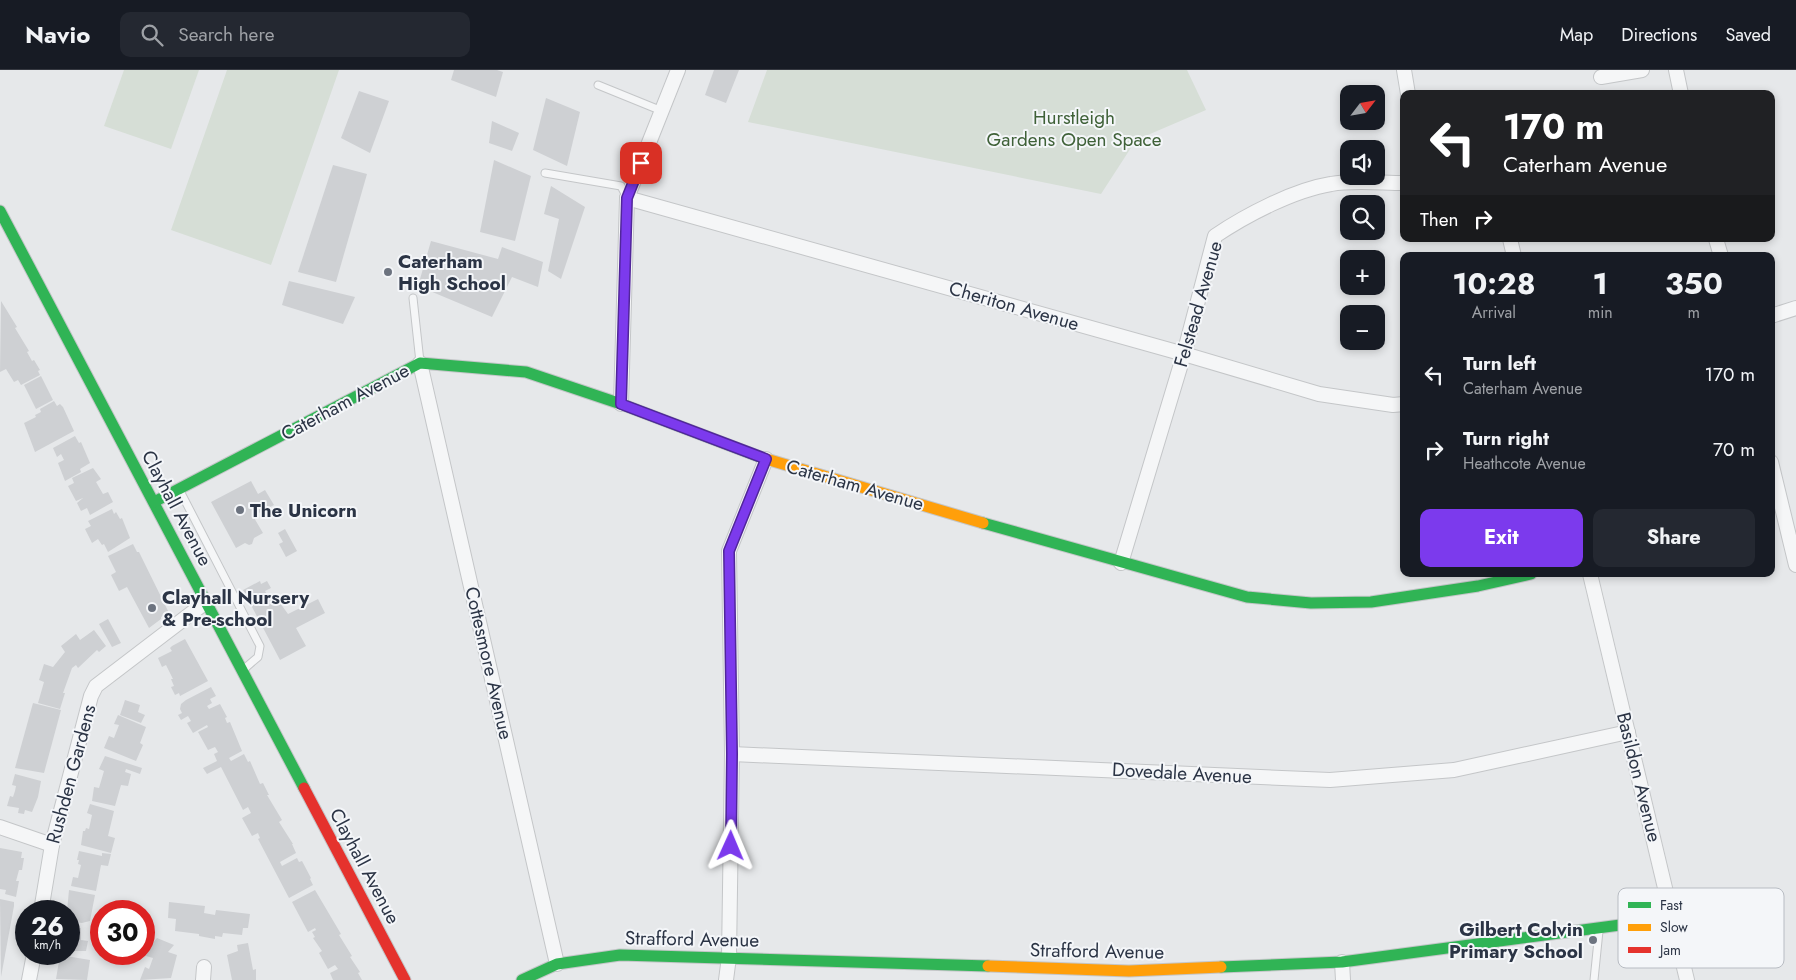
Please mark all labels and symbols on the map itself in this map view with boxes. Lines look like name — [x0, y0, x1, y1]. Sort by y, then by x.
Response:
north arrow — [1340, 85, 1385, 130]
park label: Hurstleigh Gardens Open Space — [987, 104, 1162, 153]
pin — [620, 142, 662, 184]
street label: Felstead Avenue — [1167, 238, 1229, 370]
place label: Caterham High School — [398, 248, 506, 297]
marker: Caterham High School — [382, 266, 394, 278]
street label: Cheriton Avenue — [946, 275, 1082, 338]
street label: Caterham Avenue — [276, 357, 414, 447]
street label: Clayhall Avenue — [135, 445, 219, 571]
street label: Caterham Avenue — [783, 452, 927, 518]
place label: The Unicorn — [250, 497, 357, 524]
marker: The Unicorn — [234, 504, 246, 516]
place label: Clayhall Nursery & Pre-school — [162, 584, 310, 633]
street label: Cottesmore Avenue — [458, 584, 520, 742]
marker: Clayhall Nursery & Pre-school — [146, 602, 158, 614]
street label: Rushden Gardens — [39, 701, 103, 847]
street label: Basildon Avenue — [1610, 709, 1668, 845]
street label: Dovedale Avenue — [1111, 756, 1253, 790]
street label: Clayhall Avenue — [323, 803, 407, 929]
position arrow — [704, 819, 756, 871]
legend — [1618, 888, 1784, 968]
text: Fast — [1660, 895, 1683, 915]
speed limit sign: 30 — [90, 900, 155, 965]
place label: Gilbert Colvin Primary School — [1449, 916, 1583, 965]
text: Slow — [1660, 917, 1688, 937]
street label: Strafford Avenue — [625, 924, 759, 954]
marker: Gilbert Colvin Primary School — [1587, 934, 1599, 946]
street label: Strafford Avenue — [1030, 936, 1164, 966]
text: Jam — [1658, 940, 1681, 960]

